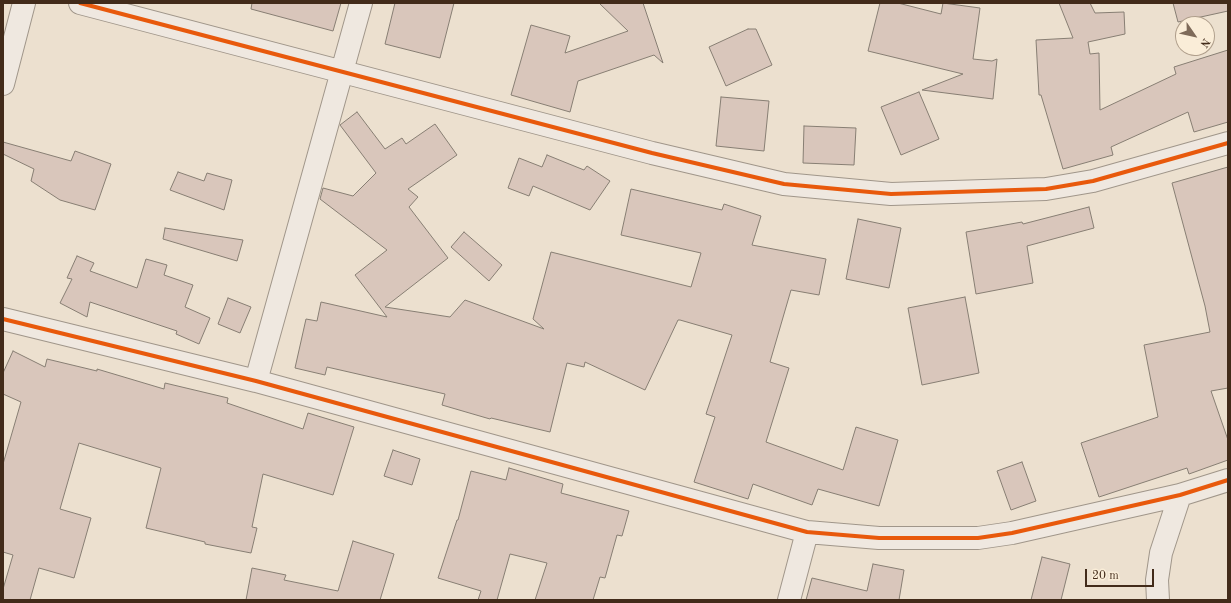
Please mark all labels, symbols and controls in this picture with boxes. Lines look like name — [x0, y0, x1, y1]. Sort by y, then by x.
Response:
north arrow — [1175, 16, 1215, 56]
text: N — [1198, 36, 1211, 49]
scale bar — [1087, 561, 1156, 587]
text: 20 m — [1092, 570, 1119, 582]

